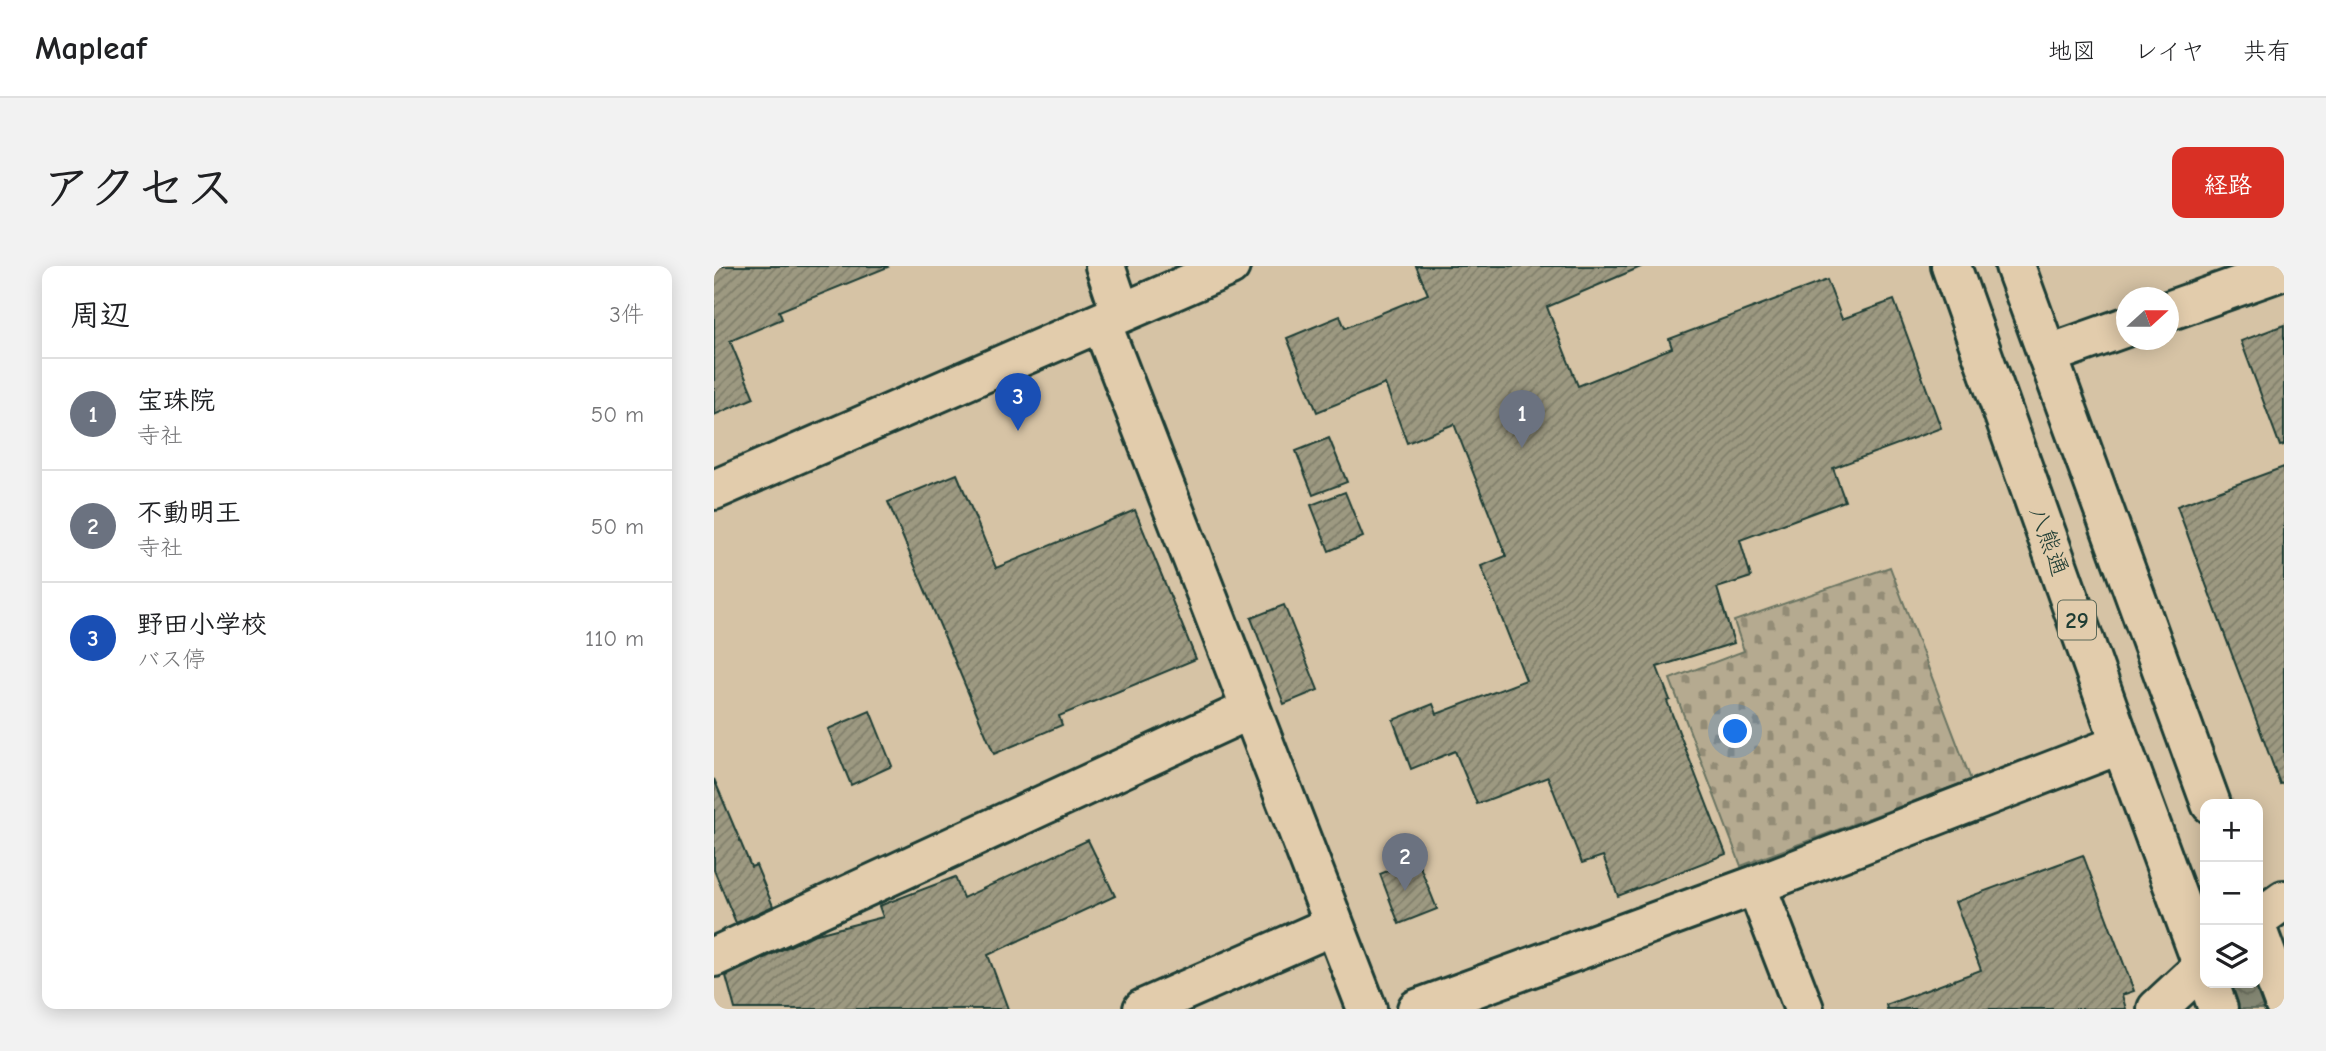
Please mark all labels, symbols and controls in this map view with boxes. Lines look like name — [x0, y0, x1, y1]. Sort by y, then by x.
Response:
text: Mapleaf — [35, 29, 147, 67]
text: 地図 — [2048, 37, 2096, 65]
text: レイヤ — [2134, 37, 2205, 65]
text: 共有 — [2243, 37, 2291, 65]
button: 経路 — [2172, 147, 2284, 218]
text: アクセス — [42, 160, 235, 216]
north arrow — [2116, 287, 2179, 350]
text: 周辺 — [70, 298, 130, 333]
text: 3件 — [609, 301, 644, 328]
pin: 3 — [995, 373, 1041, 431]
text: 宝珠院 — [137, 386, 215, 416]
pin: 1 — [1499, 390, 1545, 448]
text: 1 — [88, 401, 98, 428]
text: 50 m — [591, 401, 644, 428]
text: 寺社 — [137, 422, 183, 449]
text: 不動明王 — [137, 498, 241, 528]
street label: 八熊通 — [2024, 502, 2074, 580]
text: 2 — [87, 513, 99, 540]
text: 50 m — [591, 513, 644, 540]
text: 寺社 — [137, 534, 183, 561]
road number: 29 — [2058, 600, 2096, 640]
text: 野田小学校 — [137, 610, 267, 640]
text: 3 — [87, 625, 99, 652]
text: 110 m — [585, 625, 644, 652]
text: バス停 — [137, 646, 206, 673]
your location — [1718, 714, 1752, 748]
map controls — [2200, 799, 2263, 988]
button: + — [2200, 799, 2263, 862]
pin: 2 — [1382, 833, 1428, 891]
button: − — [2200, 862, 2263, 925]
button: layers — [2200, 925, 2263, 988]

